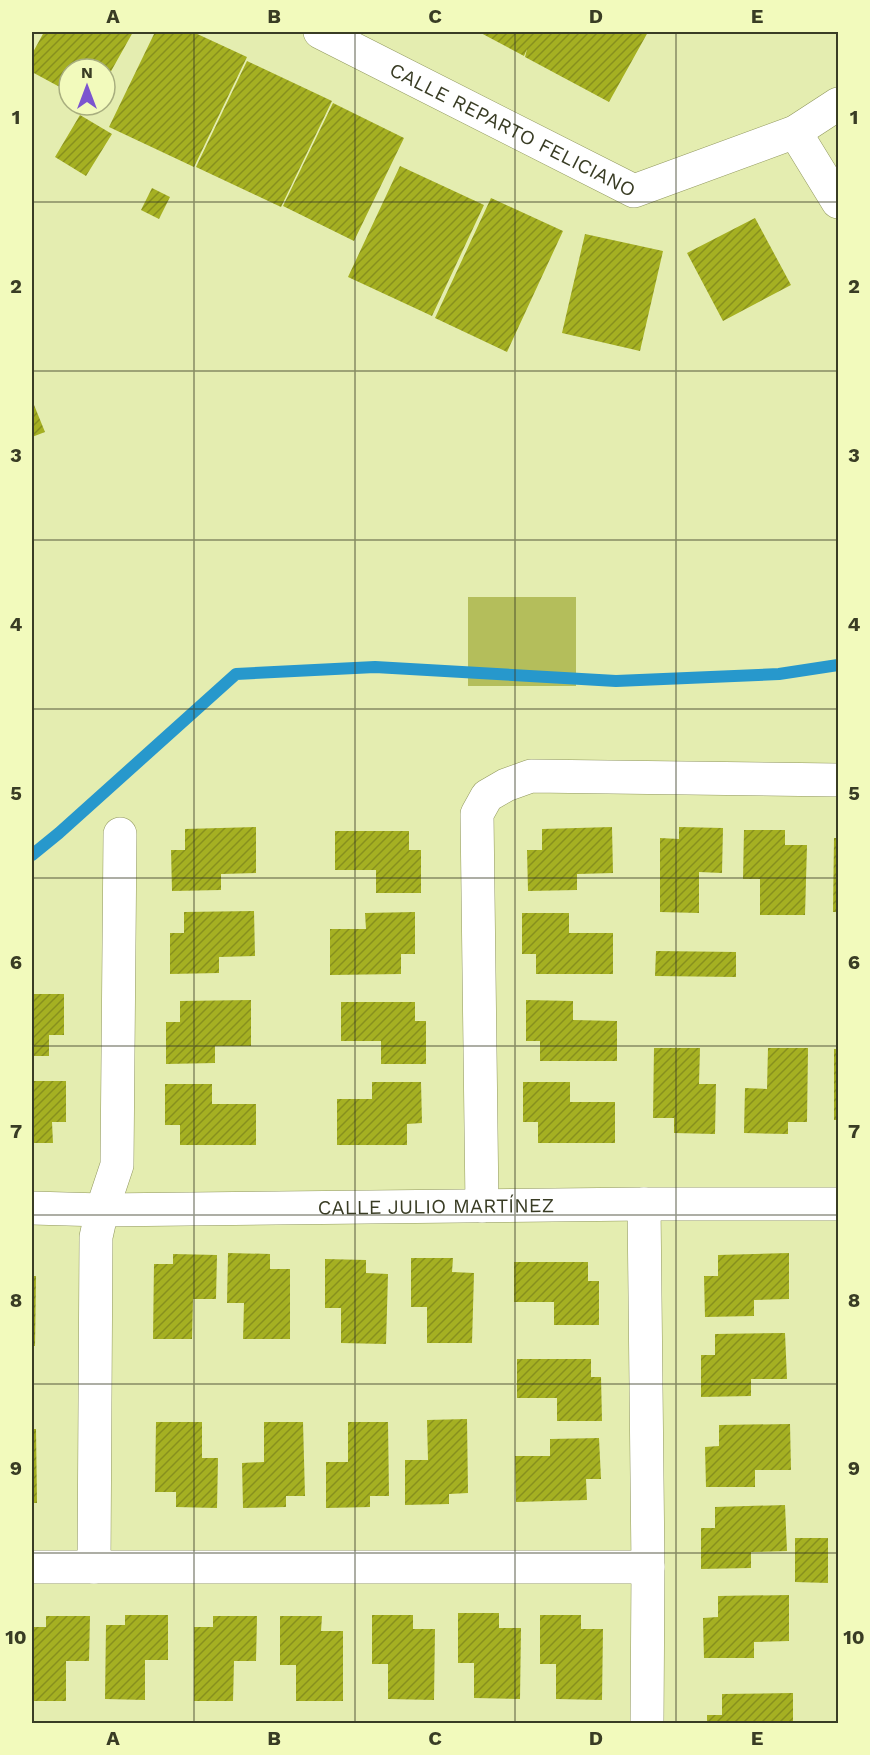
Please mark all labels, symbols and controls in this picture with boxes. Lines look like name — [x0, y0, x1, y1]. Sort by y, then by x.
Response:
text: A — [106, 4, 120, 28]
text: B — [267, 4, 281, 28]
text: C — [428, 4, 442, 28]
text: D — [589, 4, 603, 28]
text: E — [751, 4, 763, 28]
north arrow — [57, 57, 117, 117]
street label: CALLE REPARTO FELICIANO — [386, 57, 640, 202]
text: N — [81, 63, 93, 82]
text: 1 — [12, 105, 20, 129]
text: 1 — [850, 105, 858, 129]
text: 2 — [10, 274, 22, 298]
text: 2 — [848, 274, 860, 298]
text: 3 — [10, 443, 22, 467]
text: 3 — [848, 443, 860, 467]
text: 4 — [10, 612, 23, 636]
text: 4 — [848, 612, 861, 636]
text: 5 — [10, 781, 22, 805]
text: 5 — [848, 781, 860, 805]
text: 6 — [10, 950, 22, 974]
text: 6 — [848, 950, 860, 974]
text: 7 — [10, 1119, 22, 1143]
text: 7 — [848, 1119, 860, 1143]
street label: CALLE JULIO MARTÍNEZ — [318, 1193, 554, 1220]
text: 8 — [10, 1288, 22, 1312]
text: 8 — [848, 1288, 860, 1312]
text: 9 — [10, 1456, 22, 1480]
text: 9 — [848, 1456, 860, 1480]
text: 10 — [5, 1625, 27, 1649]
text: 10 — [843, 1625, 865, 1649]
text: A — [106, 1726, 120, 1750]
text: B — [267, 1726, 281, 1750]
text: C — [428, 1726, 442, 1750]
text: D — [589, 1726, 603, 1750]
text: E — [751, 1726, 763, 1750]

